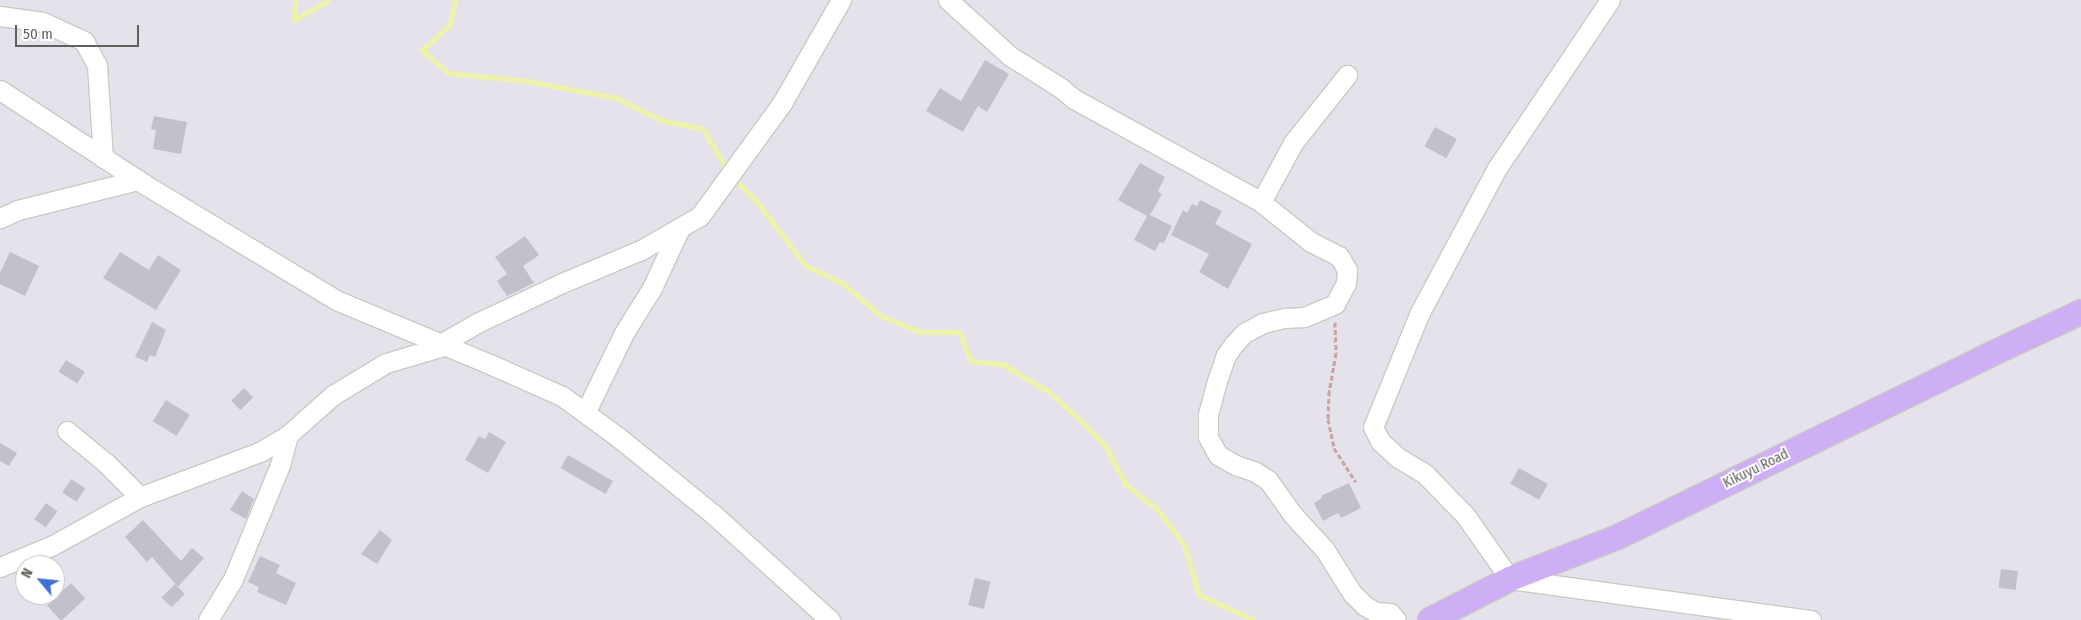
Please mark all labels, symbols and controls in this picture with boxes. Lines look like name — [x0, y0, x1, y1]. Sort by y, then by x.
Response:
scale bar — [18, 15, 141, 47]
text: 50 m — [23, 25, 53, 43]
street label: Kikuyu Road — [1721, 446, 1791, 492]
north arrow — [15, 555, 65, 605]
text: N — [18, 566, 37, 581]

